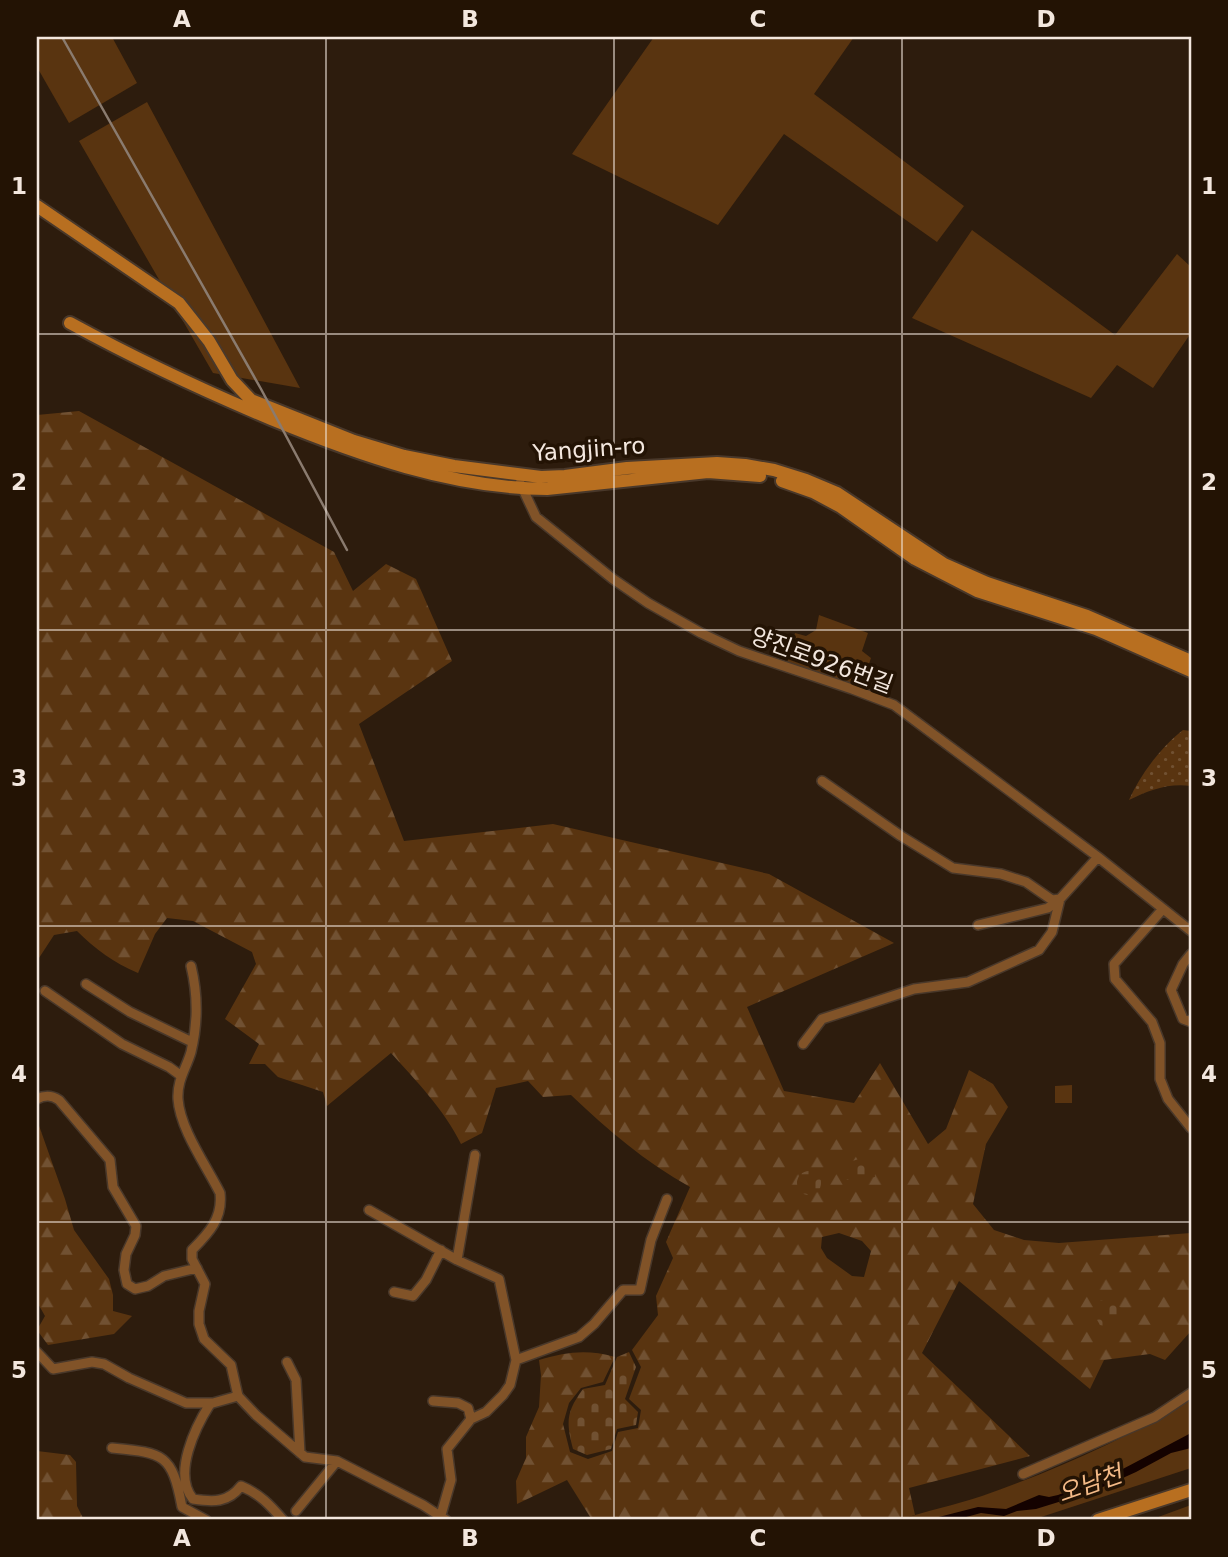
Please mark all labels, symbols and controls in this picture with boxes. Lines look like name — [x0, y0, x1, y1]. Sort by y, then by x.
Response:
text: A — [173, 6, 191, 32]
text: B — [461, 6, 479, 32]
text: C — [750, 6, 766, 32]
text: D — [1036, 6, 1056, 32]
text: 1 — [11, 173, 27, 199]
text: 1 — [1201, 173, 1217, 199]
street label: Yangjin-ro — [531, 432, 646, 466]
text: 2 — [11, 469, 27, 495]
text: 2 — [1201, 469, 1217, 495]
street label: 양진로926번길 — [747, 622, 897, 698]
text: 3 — [11, 765, 27, 791]
text: 3 — [1201, 765, 1217, 791]
text: 4 — [11, 1061, 27, 1087]
text: 4 — [1201, 1061, 1217, 1087]
text: 5 — [11, 1357, 27, 1383]
text: 5 — [1201, 1357, 1217, 1383]
water label: 오남천 — [1054, 1459, 1129, 1508]
text: A — [173, 1525, 191, 1551]
text: B — [461, 1525, 479, 1551]
text: C — [750, 1525, 766, 1551]
text: D — [1036, 1525, 1056, 1551]

